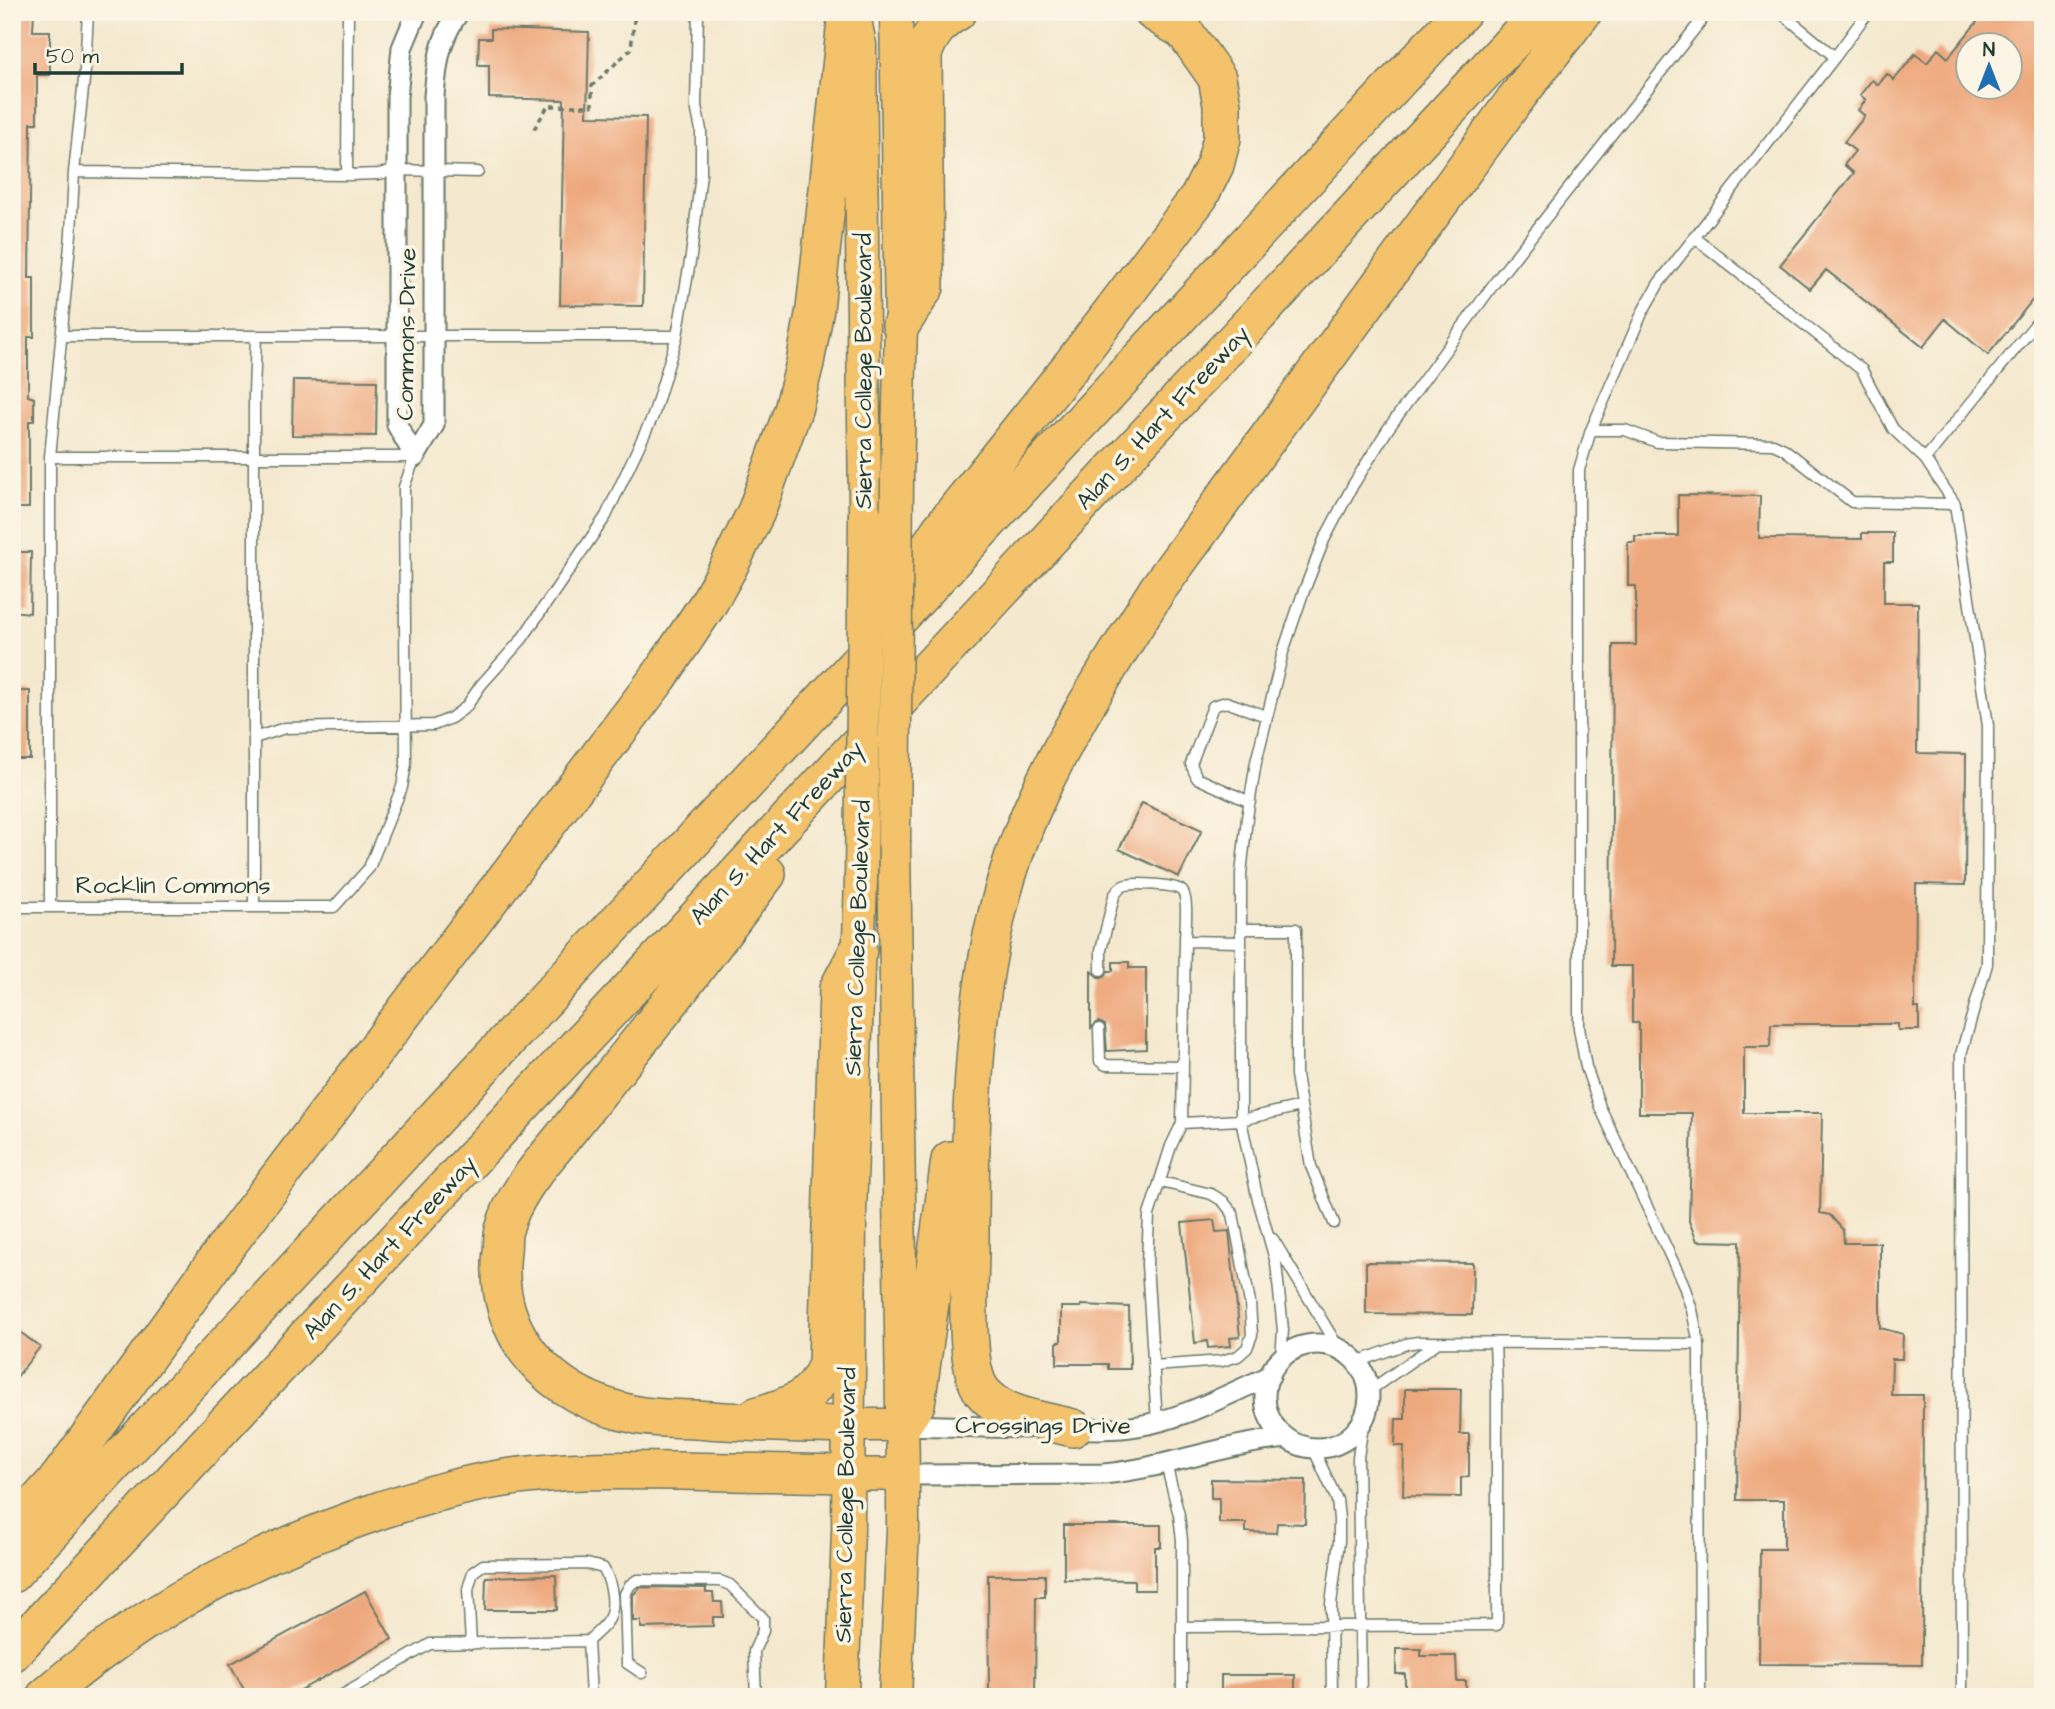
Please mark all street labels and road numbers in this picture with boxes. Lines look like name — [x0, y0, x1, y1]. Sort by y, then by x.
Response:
street label: Sierra College Boulevard — [847, 233, 882, 509]
street label: Commons Drive — [388, 247, 426, 421]
street label: Alan S. Hart Freeway — [1068, 318, 1258, 519]
street label: Alan S. Hart Freeway — [682, 733, 872, 934]
street label: Sierra College Boulevard — [836, 799, 881, 1077]
street label: Rocklin Commons — [76, 869, 270, 903]
street label: Alan S. Hart Freeway — [295, 1148, 485, 1349]
street label: Sierra College Boulevard — [827, 1367, 866, 1643]
street label: Crossings Drive — [955, 1409, 1131, 1444]

